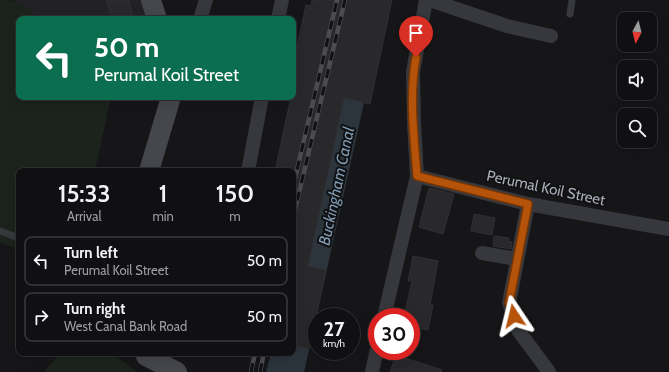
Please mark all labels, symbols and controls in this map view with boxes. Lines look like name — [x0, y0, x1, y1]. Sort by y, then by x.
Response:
north arrow — [617, 12, 657, 52]
map controls — [617, 12, 657, 148]
pin — [399, 16, 433, 57]
icon: arrive — [405, 22, 427, 44]
text: 50 m — [94, 30, 159, 64]
icon: left — [28, 32, 80, 84]
button: sound — [617, 60, 657, 100]
text: Perumal Koil Street — [94, 64, 239, 86]
button: search — [617, 108, 657, 148]
water label: Buckingham Canal — [315, 125, 358, 247]
street label: Perumal Koil Street — [485, 167, 607, 209]
text: 15:33 — [58, 179, 110, 208]
text: 1 — [159, 179, 167, 208]
text: 150 — [216, 179, 254, 208]
text: Arrival — [67, 208, 102, 224]
text: min — [152, 208, 174, 224]
text: m — [229, 208, 241, 224]
text: Turn left — [64, 244, 118, 262]
icon: left — [30, 250, 52, 272]
text: 50 m — [247, 252, 282, 270]
text: Perumal Koil Street — [64, 262, 169, 278]
position arrow — [493, 295, 535, 337]
text: Turn right — [64, 300, 125, 318]
icon: right — [30, 306, 52, 328]
text: 50 m — [247, 308, 282, 326]
speed limit sign: 30 — [368, 308, 420, 360]
text: 27 — [324, 317, 344, 341]
text: West Canal Bank Road — [64, 318, 187, 334]
text: km/h — [323, 337, 345, 350]

